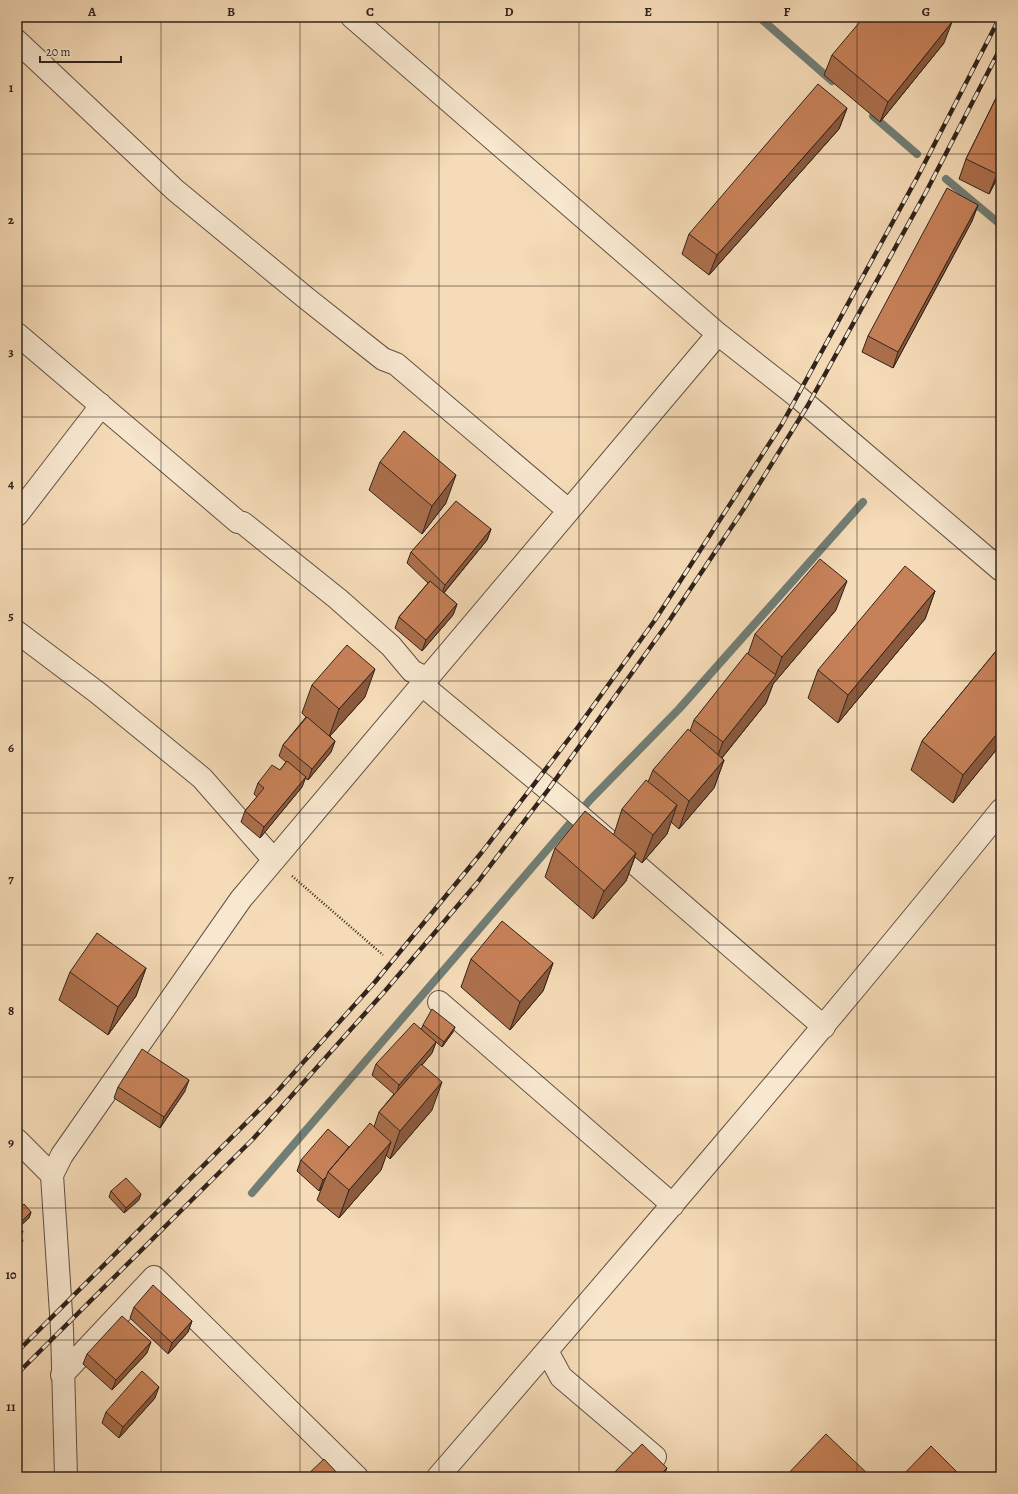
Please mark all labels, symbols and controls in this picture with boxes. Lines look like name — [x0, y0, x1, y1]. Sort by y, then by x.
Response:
text: A — [87, 3, 97, 20]
text: B — [227, 3, 235, 20]
text: C — [366, 3, 374, 20]
text: D — [504, 3, 514, 20]
text: E — [644, 3, 652, 20]
text: F — [784, 3, 791, 20]
text: G — [922, 3, 930, 20]
scale bar — [40, 38, 121, 64]
text: 20 m — [46, 44, 70, 60]
text: 1 — [9, 79, 14, 96]
text: 2 — [8, 211, 15, 228]
text: 3 — [8, 343, 14, 360]
text: 4 — [8, 475, 14, 492]
text: 5 — [8, 607, 14, 624]
text: 6 — [8, 739, 14, 756]
text: 7 — [8, 870, 14, 887]
text: 8 — [8, 1002, 14, 1019]
text: 9 — [8, 1134, 14, 1151]
text: 10 — [5, 1266, 17, 1283]
text: 11 — [6, 1398, 16, 1415]

